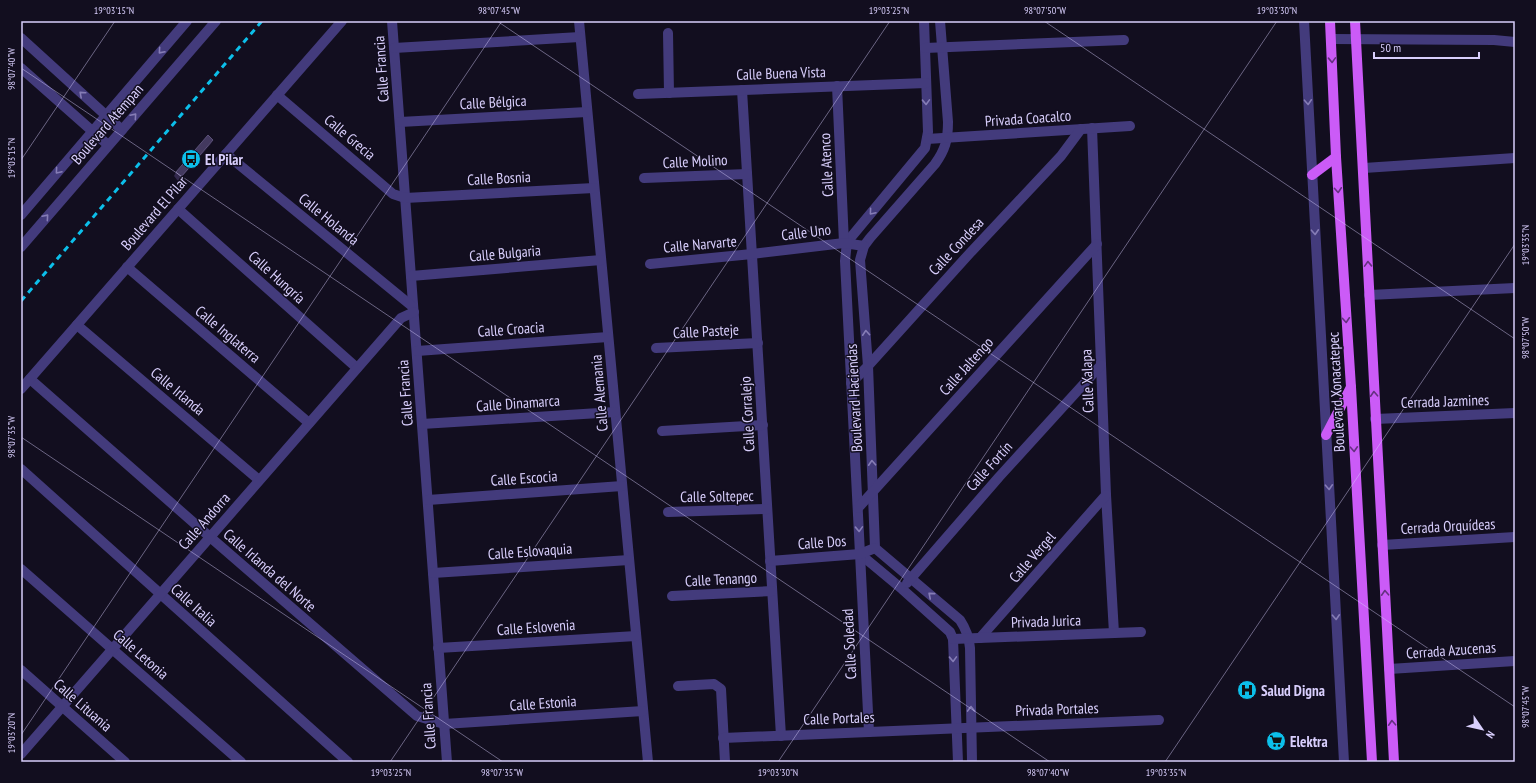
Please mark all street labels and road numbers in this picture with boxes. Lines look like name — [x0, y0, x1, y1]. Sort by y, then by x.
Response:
street label: Calle Francia — [369, 35, 393, 103]
street label: Calle Buena Vista — [736, 62, 826, 84]
street label: Boulevard Atempan — [67, 80, 147, 168]
street label: Calle Bélgica — [459, 91, 527, 113]
street label: Privada Coacalco — [984, 106, 1072, 130]
street label: Calle Grecia — [320, 110, 380, 164]
street label: Calle Atenco — [815, 133, 837, 197]
street label: Calle Molino — [662, 150, 728, 172]
street label: Calle Bosnia — [467, 167, 531, 189]
street label: Boulevard El Pilar — [117, 171, 192, 254]
street label: Calle Holanda — [295, 189, 363, 249]
street label: Calle Condesa — [924, 213, 988, 279]
street label: Calle Uno — [780, 220, 832, 244]
street label: Calle Narvarte — [662, 231, 738, 257]
street label: Calle Bulgaria — [468, 240, 542, 266]
street label: Calle Hungría — [245, 247, 309, 307]
street label: Calle Inglaterra — [191, 301, 265, 367]
street label: Calle Croacia — [477, 317, 545, 341]
street label: Calle Pasteje — [673, 320, 739, 342]
street label: Boulevard Xonacatepec — [1323, 331, 1349, 453]
street label: Calle Jaltengo — [935, 333, 997, 399]
street label: Boulevard Haciendas — [842, 344, 866, 452]
street label: Calle Xalapa — [1076, 349, 1098, 413]
street label: Calle Alemania — [586, 354, 612, 432]
street label: Calle Francia — [393, 359, 417, 427]
street label: Calle Irlanda — [147, 363, 209, 419]
street label: Calle Corralejo — [736, 376, 758, 452]
street label: Cerrada Jazmines — [1400, 390, 1490, 412]
street label: Calle Dinamarca — [475, 391, 561, 415]
street label: Calle Fortín — [962, 437, 1016, 495]
street label: Calle Escocia — [490, 466, 558, 490]
street label: Calle Soltepec — [680, 486, 755, 506]
street label: Calle Andorra — [174, 489, 234, 553]
street label: Cerrada Orquídeas — [1400, 514, 1496, 538]
street label: Calle Irlanda del Norte — [220, 524, 320, 616]
street label: Calle Vergel — [1005, 527, 1060, 586]
street label: Calle Dos — [797, 531, 847, 553]
street label: Calle Eslovaquia — [487, 539, 573, 563]
street label: Calle Tenango — [684, 568, 758, 590]
street label: Calle Italia — [167, 579, 221, 631]
street label: Calle Soledad — [838, 608, 860, 680]
street label: Privada Jurica — [1011, 610, 1081, 632]
street label: Calle Eslovenia — [496, 615, 576, 639]
street label: Calle Letonia — [109, 625, 173, 683]
street label: Cerrada Azucenas — [1406, 637, 1496, 663]
street label: Calle Lituania — [50, 675, 116, 735]
street label: Calle Francia — [416, 682, 440, 750]
street label: Calle Estonia — [509, 691, 577, 715]
street label: Privada Portales — [1015, 698, 1099, 720]
street label: Calle Portales — [803, 707, 875, 729]

